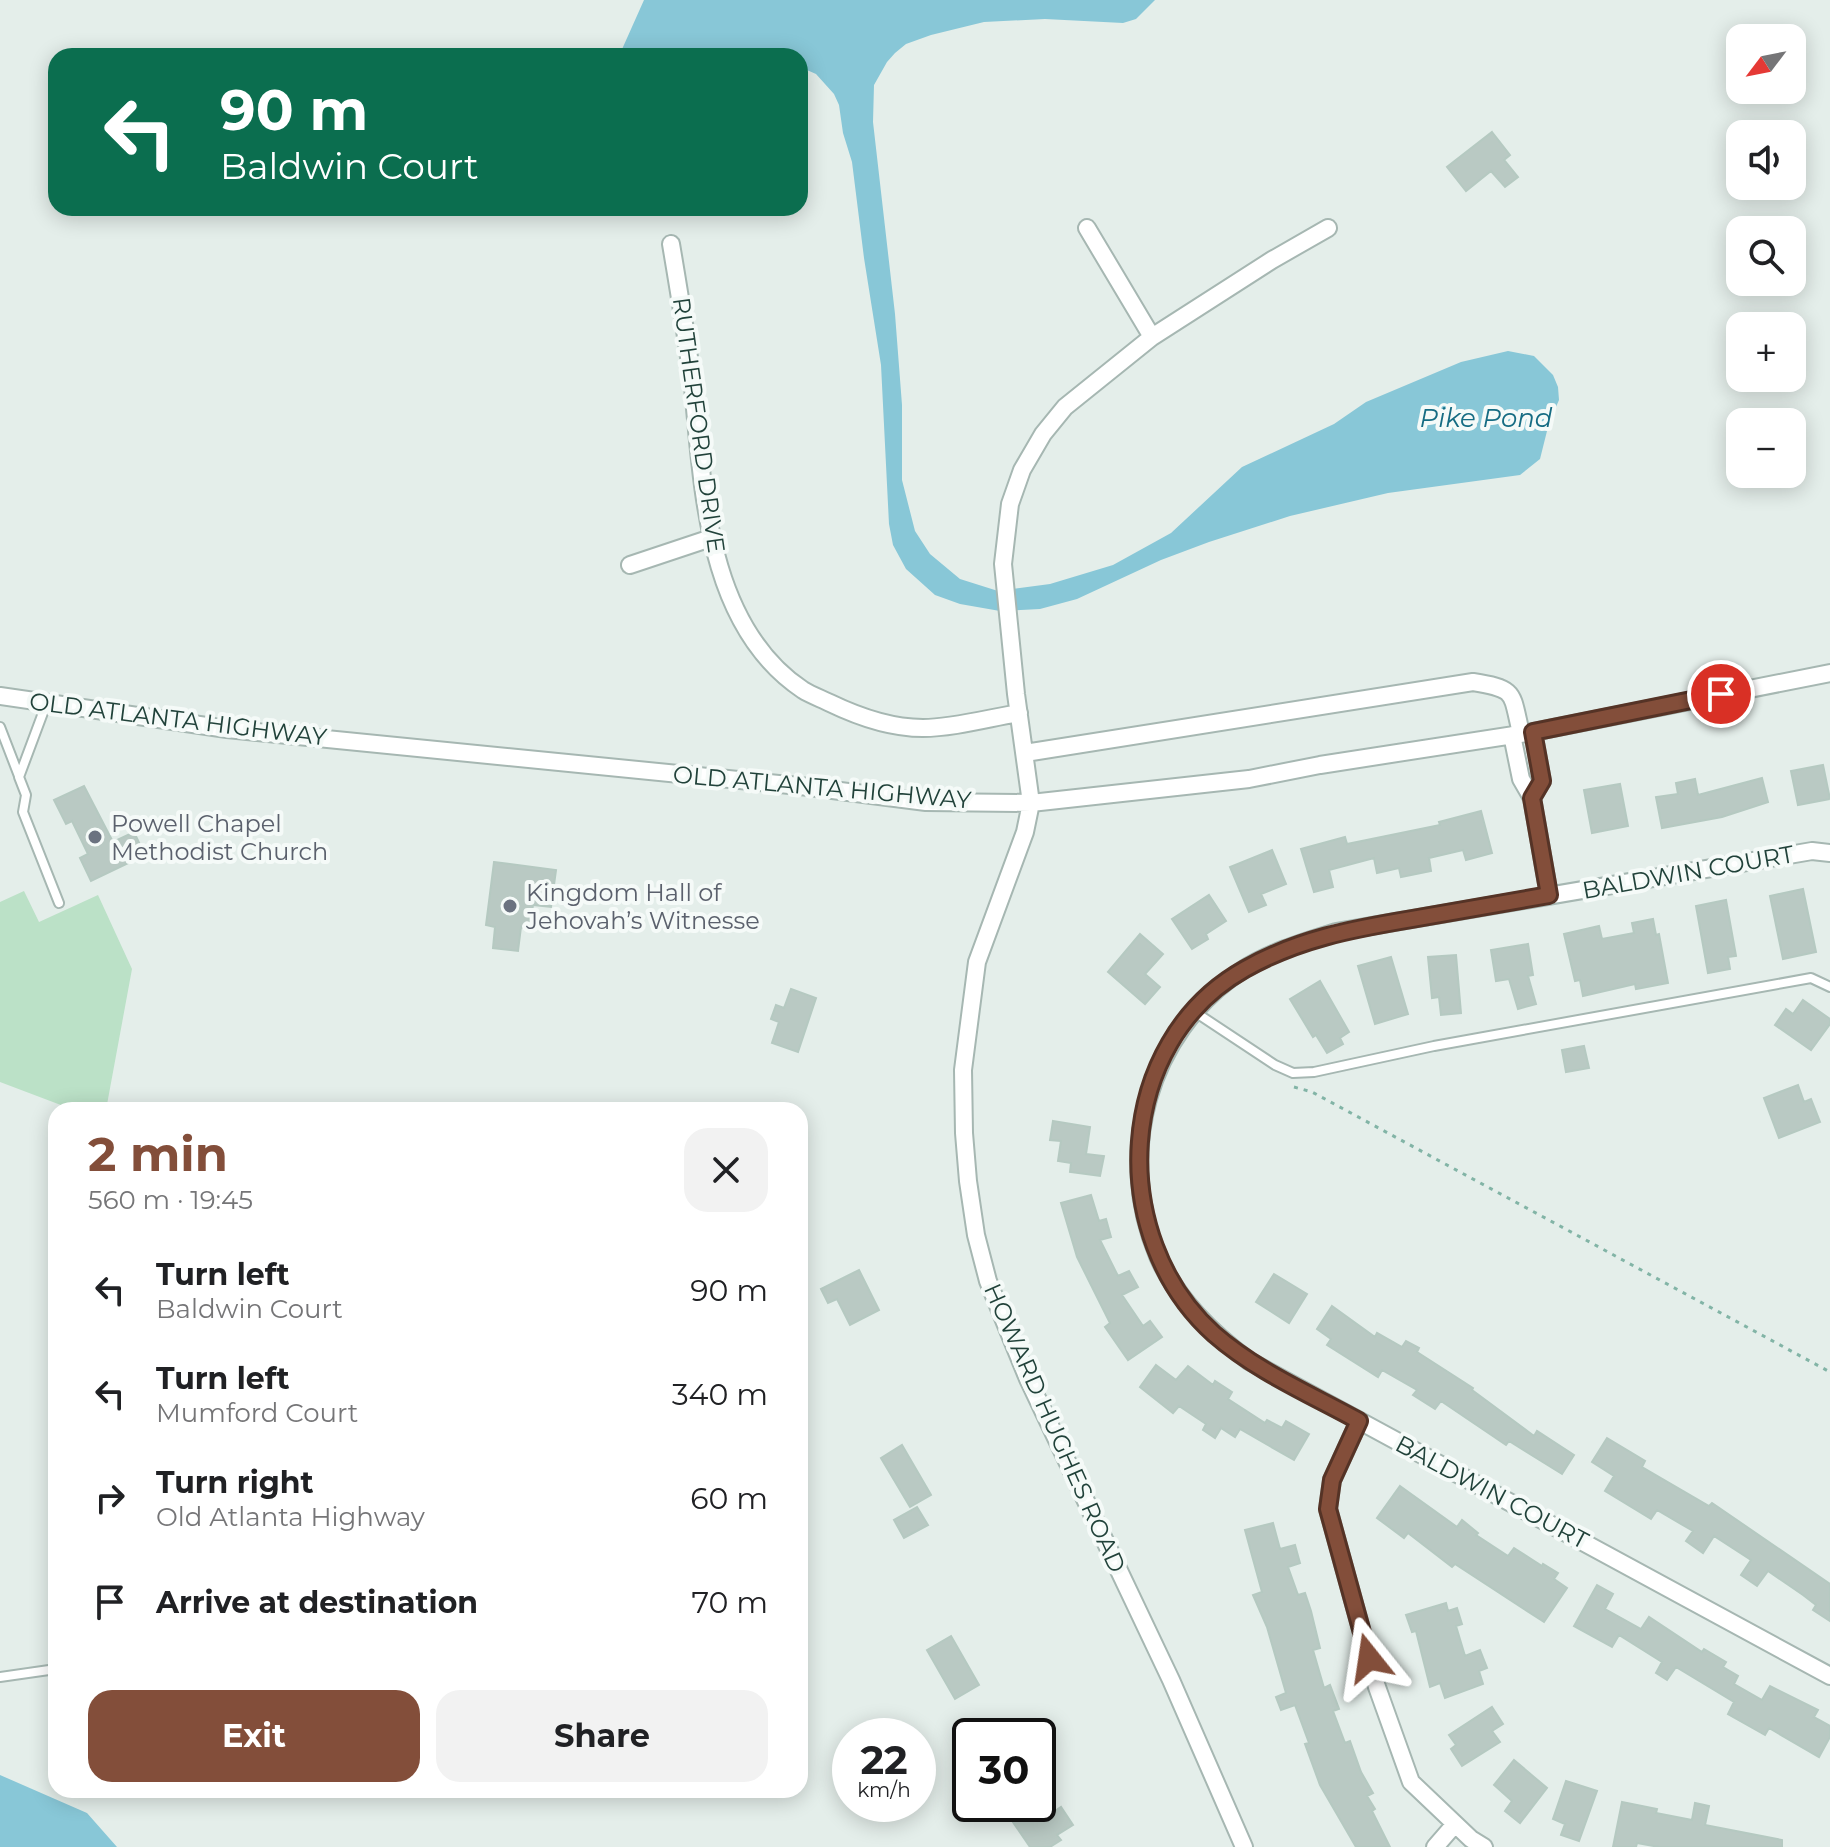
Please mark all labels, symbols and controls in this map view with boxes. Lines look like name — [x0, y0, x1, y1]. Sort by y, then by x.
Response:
north arrow — [1726, 24, 1806, 104]
map controls — [1726, 24, 1806, 488]
text: 90 m — [220, 76, 368, 144]
icon: left — [88, 80, 192, 184]
button: sound — [1726, 120, 1806, 200]
text: Baldwin Court — [220, 144, 479, 188]
button: search — [1726, 216, 1806, 296]
street label: RUTHERFORD DRIVE — [667, 295, 731, 555]
button: + — [1726, 312, 1806, 392]
water label: Pike Pond — [1420, 402, 1553, 434]
button: − — [1726, 408, 1806, 488]
pin — [1687, 660, 1755, 728]
icon: arrive — [1699, 672, 1743, 716]
street label: OLD ATLANTA HIGHWAY — [28, 686, 329, 752]
street label: OLD ATLANTA HIGHWAY — [672, 760, 973, 815]
place label: Powell Chapel Methodist Church — [111, 809, 328, 866]
marker: Powell Chapel Methodist Church — [86, 828, 104, 846]
street label: BALDWIN COURT — [1580, 839, 1796, 905]
place label: Kingdom Hall of Jehovah’s Witnesse — [525, 878, 760, 935]
marker: Kingdom Hall of Jehovah’s Witnesse — [501, 897, 519, 915]
text: 2 min — [88, 1125, 228, 1183]
button: close — [684, 1128, 768, 1212]
text: 560 m · 19:45 — [88, 1184, 253, 1216]
text: Turn left — [156, 1256, 289, 1293]
icon: left — [88, 1268, 132, 1312]
text: 90 m — [690, 1272, 768, 1309]
street label: HOWARD HUGHES ROAD — [978, 1279, 1132, 1577]
text: Baldwin Court — [156, 1293, 343, 1325]
text: Turn left — [156, 1360, 289, 1397]
icon: left — [88, 1372, 132, 1416]
text: 340 m — [672, 1376, 768, 1413]
text: Mumford Court — [156, 1397, 358, 1429]
street label: BALDWIN COURT — [1391, 1429, 1594, 1555]
text: Turn right — [156, 1464, 313, 1501]
icon: right — [88, 1476, 132, 1520]
text: 60 m — [690, 1480, 768, 1517]
text: Old Atlanta Highway — [156, 1501, 425, 1533]
icon: arrive — [88, 1580, 132, 1624]
text: Arrive at destination — [156, 1584, 478, 1621]
text: 70 m — [691, 1584, 768, 1621]
position arrow — [1327, 1616, 1411, 1700]
button: Exit — [88, 1690, 420, 1782]
button: Share — [436, 1690, 768, 1782]
speed limit sign: 30 — [952, 1718, 1056, 1822]
text: 22 — [860, 1735, 908, 1784]
text: km/h — [857, 1778, 911, 1802]

